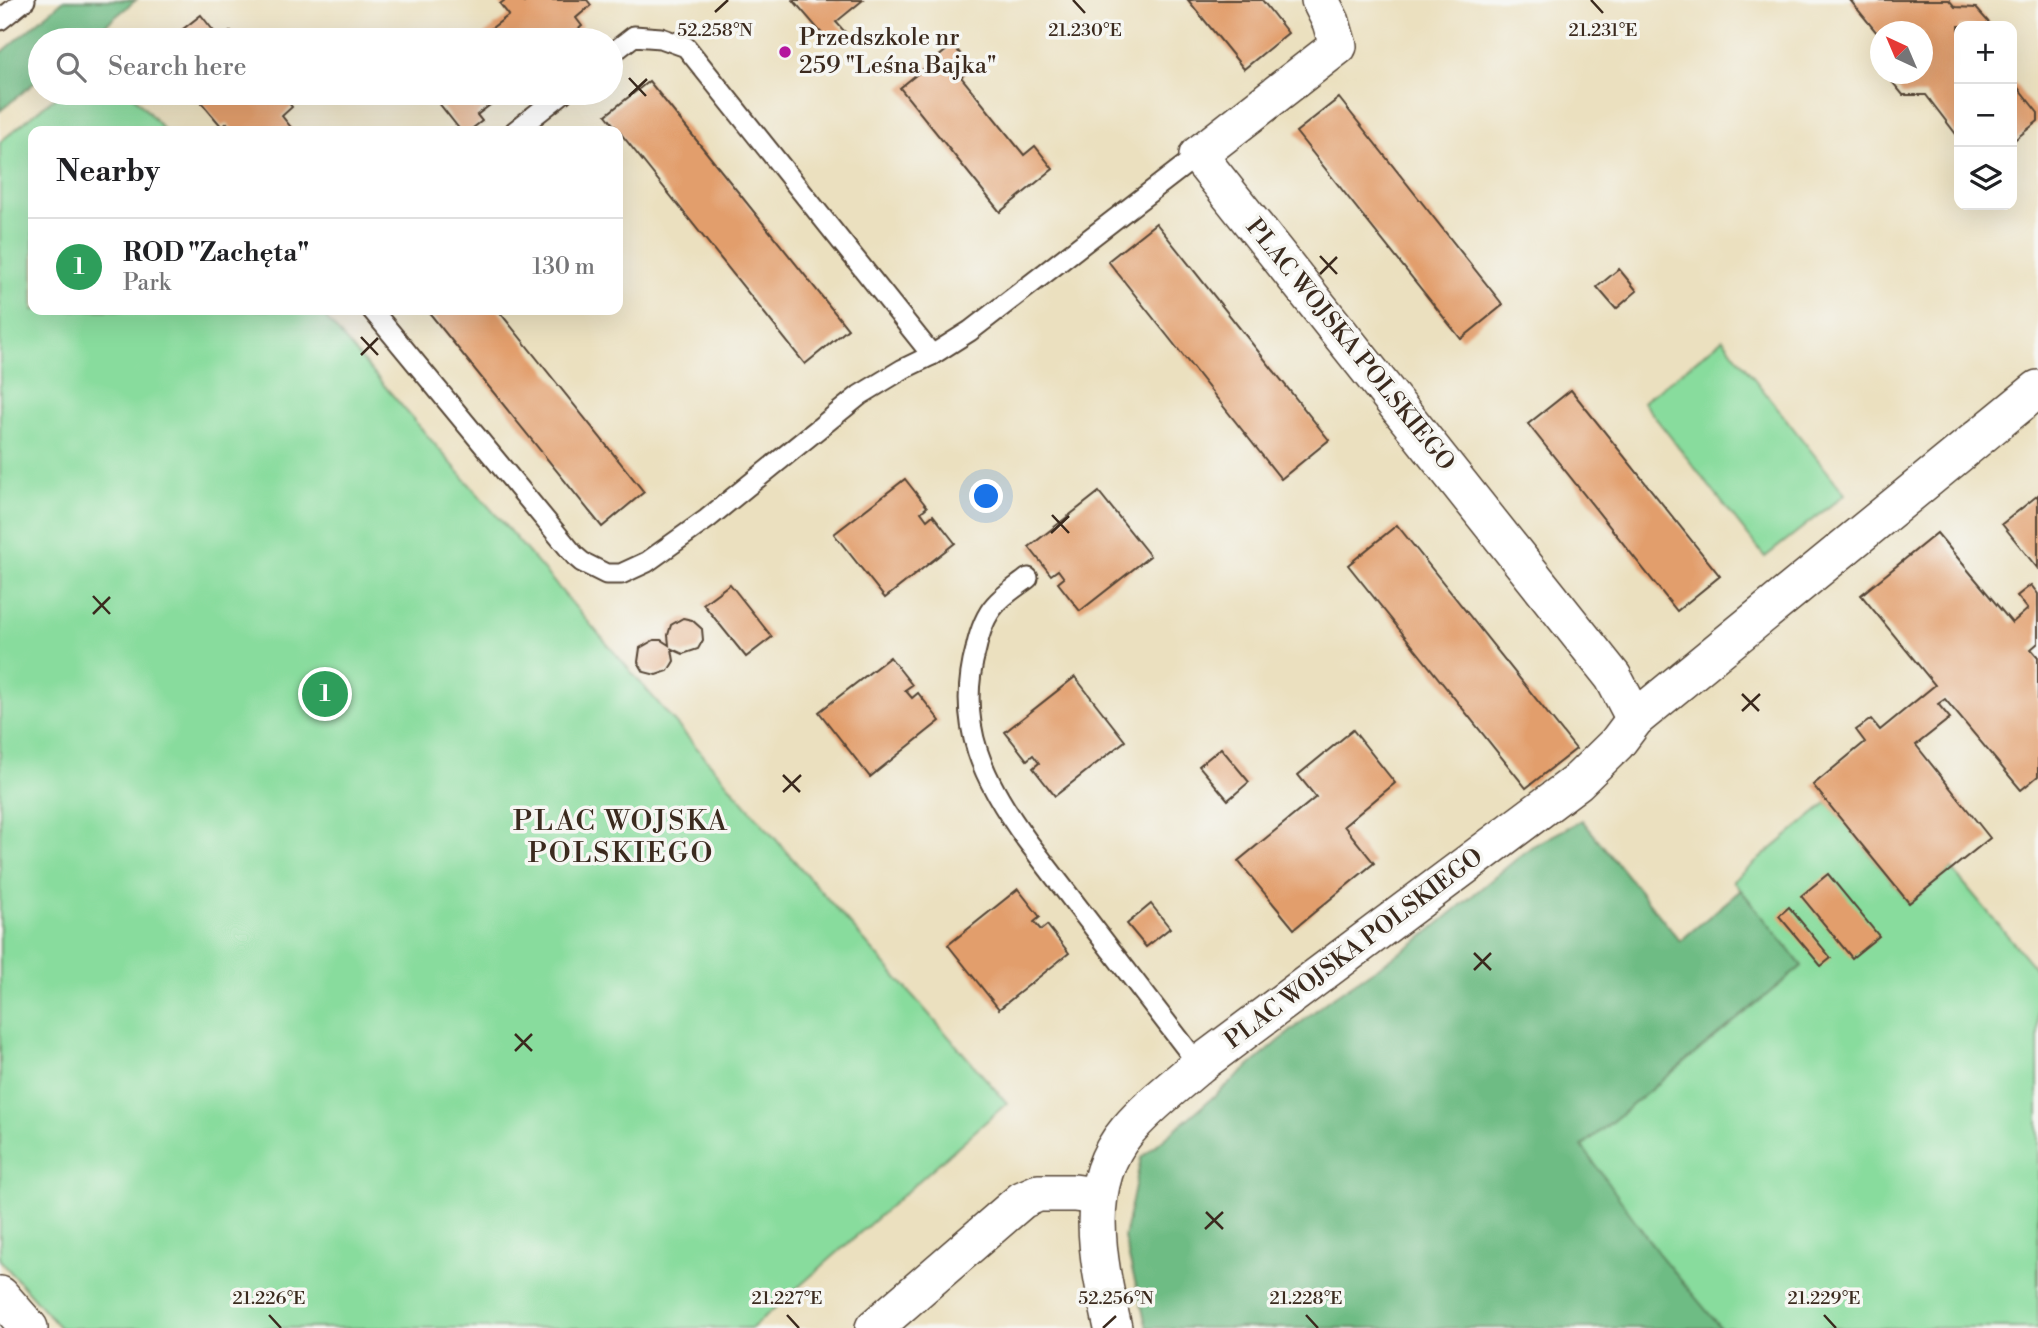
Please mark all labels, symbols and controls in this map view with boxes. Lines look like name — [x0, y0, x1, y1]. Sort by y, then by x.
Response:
text: 52.258°N — [677, 19, 753, 42]
text: 21.230°E — [1048, 19, 1122, 42]
text: 21.231°E — [1568, 19, 1638, 42]
north arrow — [1870, 21, 1933, 84]
map controls — [1954, 21, 2017, 210]
button: + — [1954, 21, 2017, 84]
place label: Przedszkole nr 259 "Leśna Bajka" — [799, 23, 996, 81]
search box — [28, 28, 623, 105]
marker: Przedszkole nr 259 "Leśna Bajka" — [777, 44, 793, 60]
icon: search — [52, 48, 90, 86]
text: Search here — [108, 51, 247, 83]
button: − — [1954, 84, 2017, 147]
button: layers — [1954, 147, 2017, 210]
text: Nearby — [56, 153, 160, 191]
street label: PLAC WOJSKA POLSKIEGO — [1239, 213, 1461, 477]
text: ROD "Zachęta" — [123, 237, 309, 269]
text: 1 — [73, 253, 85, 281]
text: 130 m — [532, 253, 595, 281]
text: Park — [123, 269, 171, 297]
your location — [969, 479, 1003, 513]
pin: 1 — [302, 668, 348, 720]
district label: PLAC WOJSKA POLSKIEGO — [513, 804, 729, 871]
street label: PLAC WOJSKA POLSKIEGO — [1219, 842, 1489, 1056]
text: 21.226°E — [233, 1287, 306, 1310]
text: 21.227°E — [751, 1287, 823, 1310]
text: 52.256°N — [1078, 1287, 1154, 1310]
text: 21.228°E — [1269, 1287, 1343, 1310]
text: 21.229°E — [1788, 1287, 1861, 1310]

